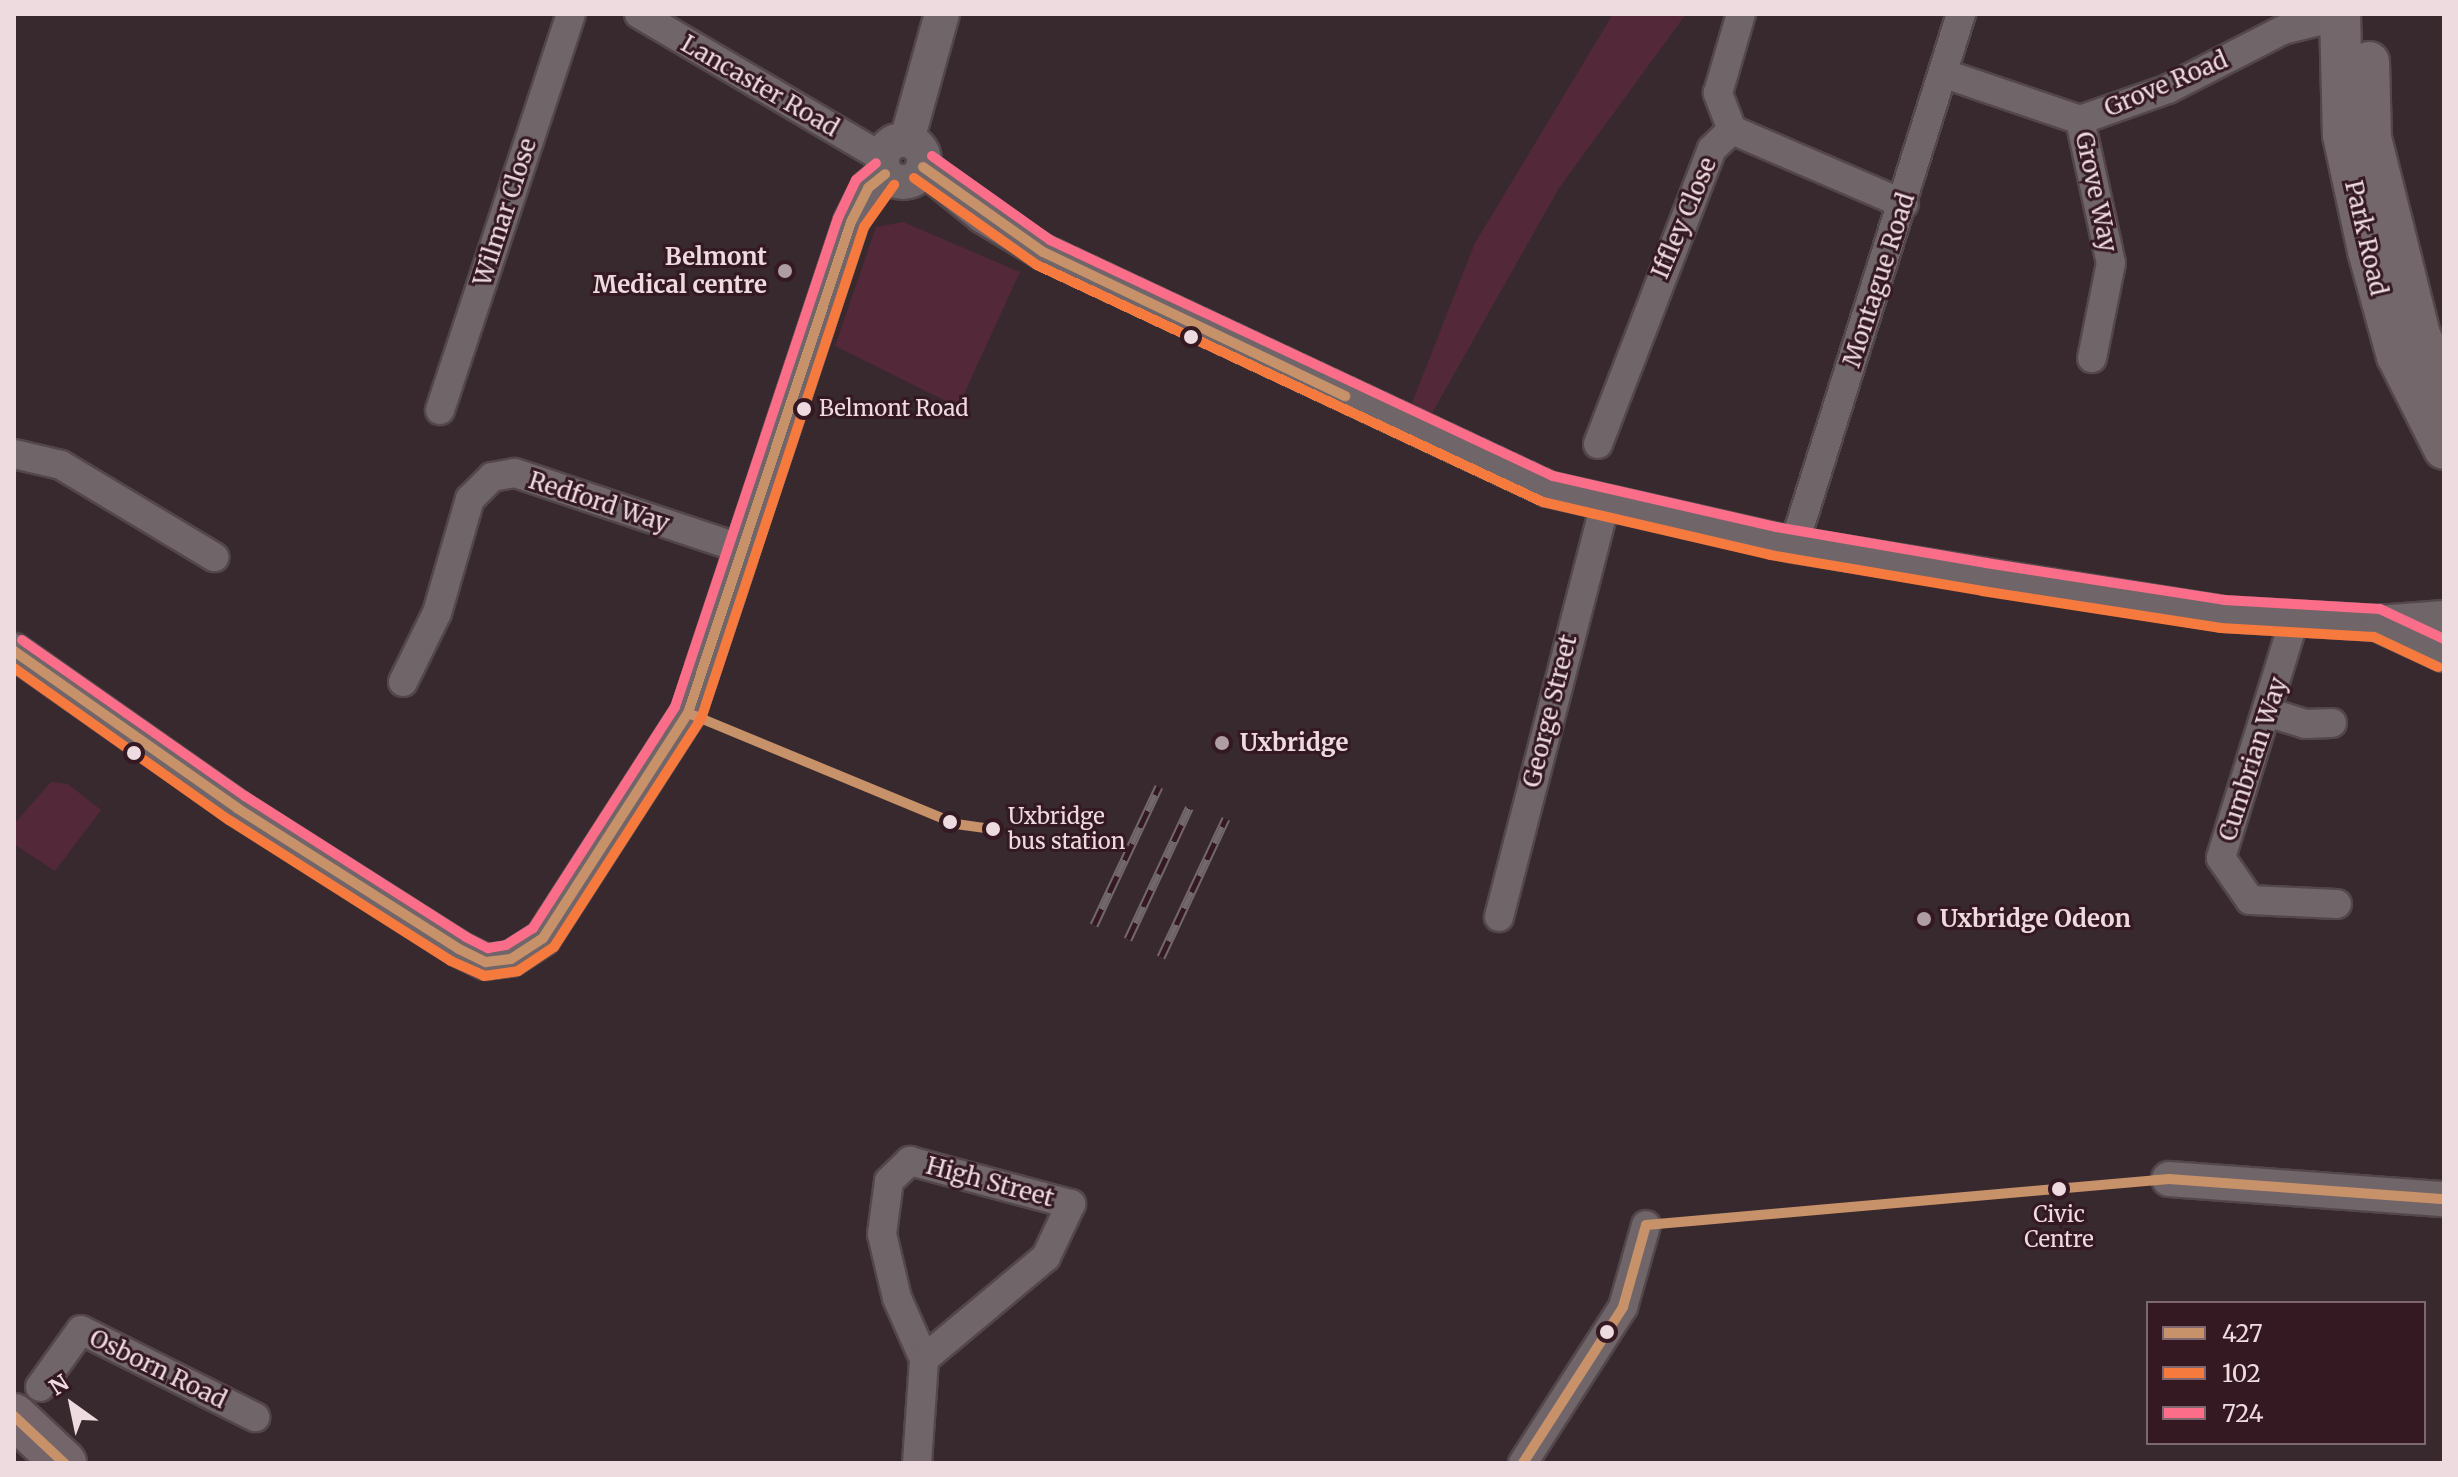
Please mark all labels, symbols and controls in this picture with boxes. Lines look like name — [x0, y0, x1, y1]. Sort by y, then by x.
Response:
street label: Lancaster Road — [676, 29, 844, 143]
street label: Grove Road — [2100, 45, 2232, 123]
street label: Grove Way — [2069, 129, 2123, 255]
street label: Wilmar Close — [468, 134, 542, 290]
street label: Iffley Close — [1646, 153, 1722, 283]
street label: Park Road — [2339, 178, 2393, 298]
street label: Montague Road — [1837, 189, 1921, 371]
place label: Belmont Medical centre — [593, 243, 767, 299]
marker: Belmont Medical centre — [774, 260, 796, 282]
unlabelled marker — [1183, 329, 1199, 345]
place label: Belmont Road — [819, 396, 969, 422]
marker: Belmont Road — [796, 401, 812, 417]
street label: Redford Way — [525, 466, 673, 538]
street label: George Street — [1517, 632, 1583, 790]
street label: Cumbrian Way — [2213, 673, 2293, 845]
place label: Uxbridge — [1240, 729, 1348, 757]
marker: Uxbridge — [1211, 732, 1233, 754]
unlabelled marker — [126, 745, 142, 761]
place label: Uxbridge bus station — [1008, 803, 1125, 854]
unlabelled marker — [942, 814, 958, 830]
marker: Uxbridge bus station — [985, 821, 1001, 837]
place label: Uxbridge Odeon — [1940, 905, 2131, 933]
marker: Uxbridge Odeon — [1915, 910, 1933, 928]
street label: High Street — [923, 1151, 1057, 1213]
marker: Civic Centre — [2051, 1181, 2067, 1197]
place label: Civic Centre — [2024, 1201, 2094, 1252]
legend — [2146, 1301, 2426, 1445]
text: 427 — [2222, 1318, 2263, 1349]
street label: Osborn Road — [85, 1323, 231, 1415]
unlabelled marker — [1599, 1324, 1615, 1340]
text: 102 — [2222, 1358, 2261, 1389]
north arrow — [32, 1365, 112, 1445]
text: N — [44, 1368, 74, 1401]
text: 724 — [2222, 1398, 2264, 1429]

